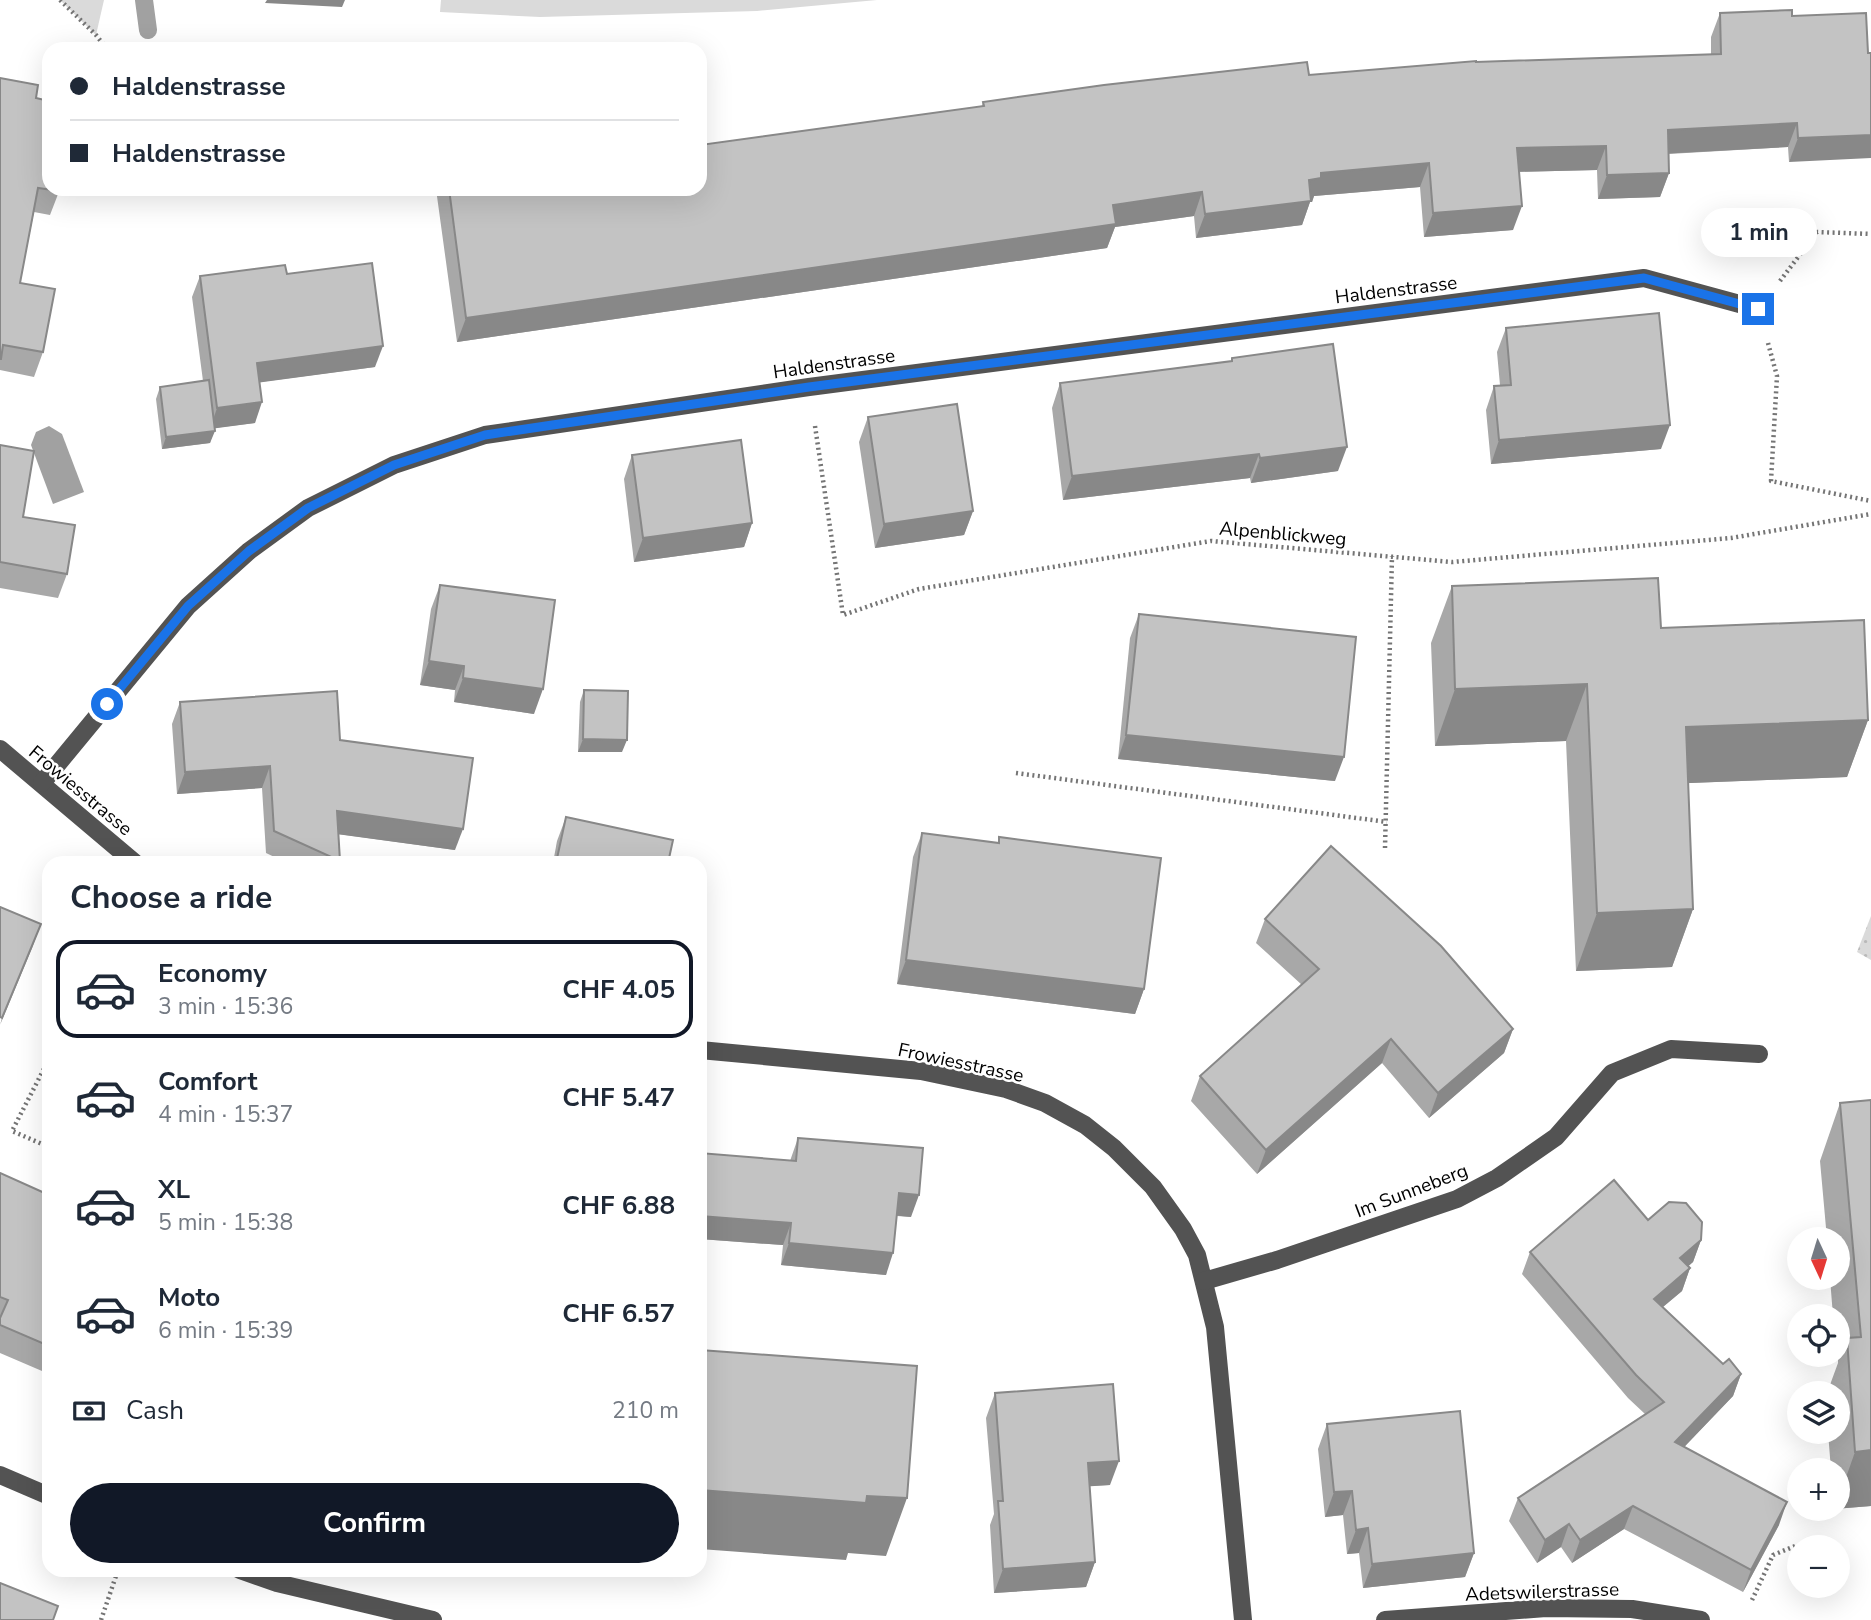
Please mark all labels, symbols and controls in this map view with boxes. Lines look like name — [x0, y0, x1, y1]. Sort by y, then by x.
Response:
text: Haldenstrasse — [112, 69, 286, 104]
text: Haldenstrasse — [112, 136, 286, 171]
callout: 1 min — [1700, 208, 1816, 256]
text: 1 min — [1729, 217, 1789, 248]
street label: Haldenstrasse — [1334, 270, 1459, 310]
route end — [1742, 293, 1774, 325]
street label: Haldenstrasse — [771, 343, 897, 385]
street label: Alpenblickweg — [1218, 515, 1348, 553]
route start — [91, 688, 123, 720]
street label: Frowiesstrasse — [23, 740, 138, 842]
text: Choose a ride — [70, 876, 272, 919]
text: Economy — [158, 956, 267, 991]
icon: car — [74, 958, 137, 1021]
text: CHF 4.05 — [562, 972, 675, 1007]
text: 3 min · 15:36 — [158, 991, 293, 1022]
street label: Frowiesstrasse — [896, 1037, 1026, 1089]
text: Comfort — [158, 1064, 258, 1099]
icon: car — [74, 1066, 137, 1129]
text: CHF 5.47 — [562, 1080, 675, 1115]
text: 4 min · 15:37 — [158, 1099, 293, 1130]
street label: Im Sunneberg — [1351, 1157, 1472, 1224]
text: XL — [158, 1172, 190, 1207]
icon: car — [74, 1174, 137, 1237]
text: CHF 6.88 — [562, 1188, 675, 1223]
text: 5 min · 15:38 — [158, 1207, 293, 1238]
north arrow — [1787, 1227, 1850, 1290]
map controls — [1787, 1227, 1850, 1598]
text: Moto — [158, 1280, 220, 1315]
icon: car — [74, 1282, 137, 1345]
text: CHF 6.57 — [562, 1296, 675, 1331]
button: locate — [1787, 1304, 1850, 1367]
text: 6 min · 15:39 — [158, 1315, 293, 1346]
button: layers — [1787, 1381, 1850, 1444]
icon: cash — [70, 1392, 108, 1430]
text: Cash — [126, 1393, 184, 1428]
text: 210 m — [612, 1395, 679, 1426]
button: + — [1787, 1458, 1850, 1521]
button: Confirm — [70, 1483, 679, 1563]
button: − — [1787, 1535, 1850, 1598]
street label: Adetswilerstrasse — [1465, 1576, 1620, 1608]

